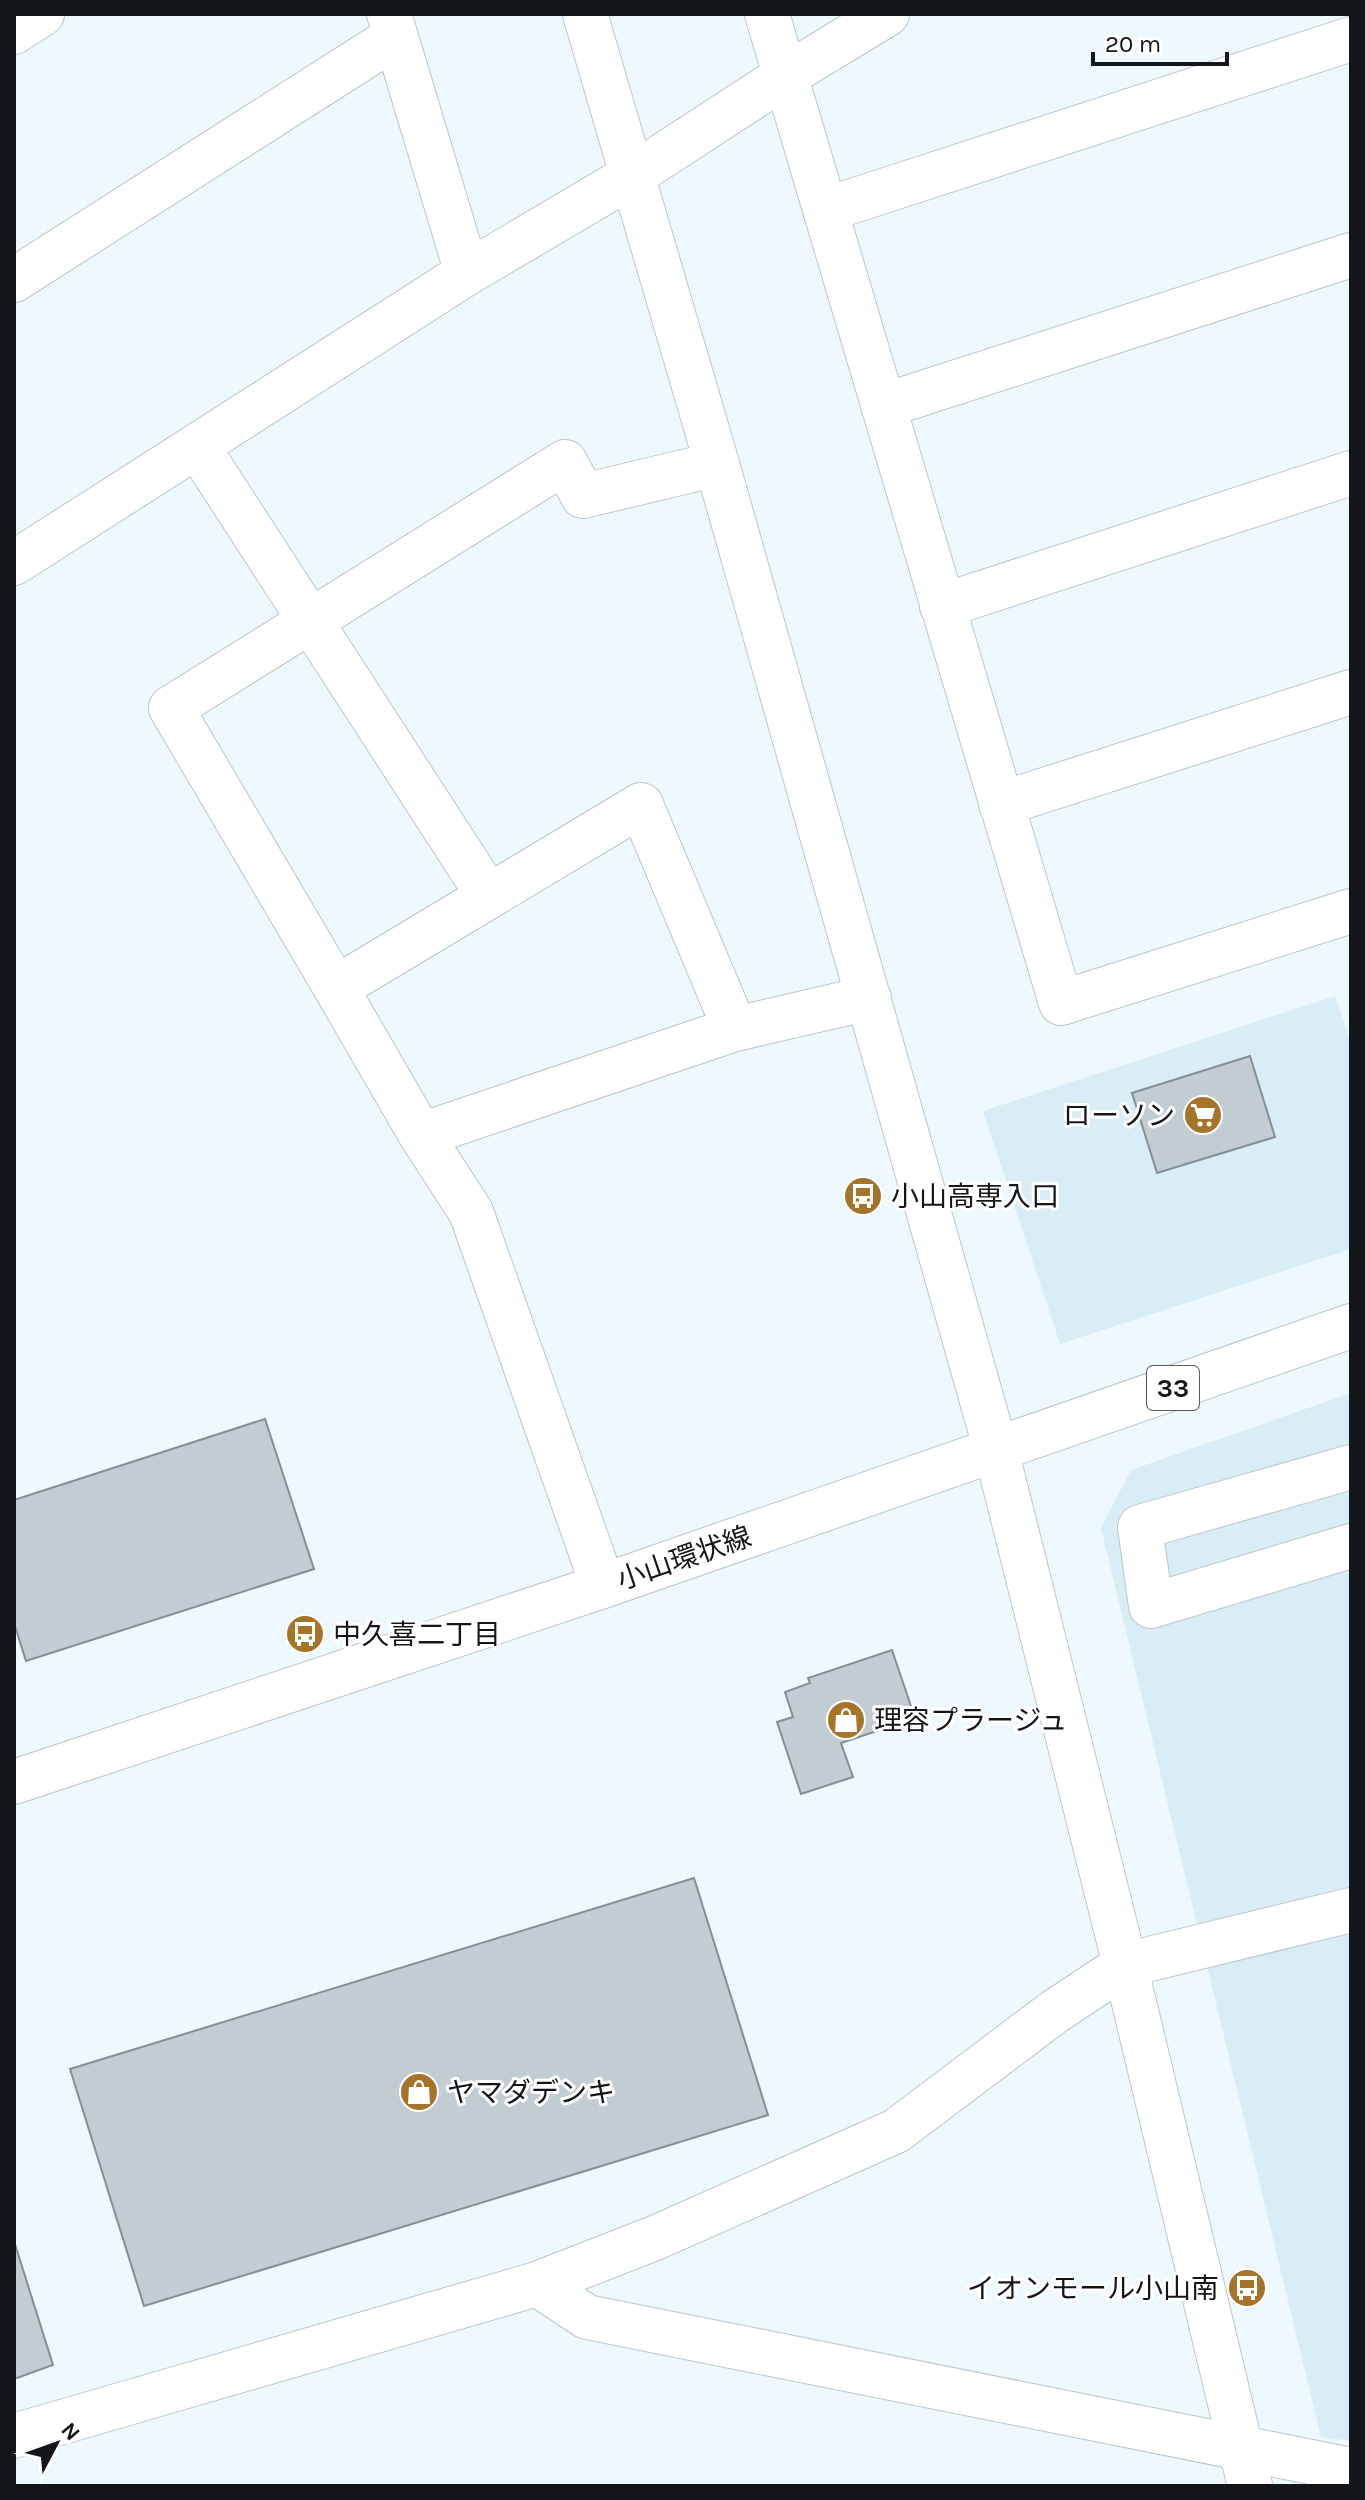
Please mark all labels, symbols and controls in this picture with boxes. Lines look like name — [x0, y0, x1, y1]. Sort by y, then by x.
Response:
scale bar — [1093, 16, 1227, 66]
text: 20 m — [1105, 30, 1161, 58]
supermarket icon: ローソン — [1182, 1094, 1224, 1136]
place label: ローソン — [1063, 1099, 1175, 1132]
bus stop icon: 小山高専入口 — [842, 1175, 884, 1217]
place label: 小山高専入口 — [891, 1180, 1059, 1213]
road number: 33 — [1147, 1366, 1199, 1410]
street label: 小山環状線 — [612, 1520, 756, 1596]
bus stop icon: 中久喜二丁目 — [284, 1613, 326, 1655]
place label: 中久喜二丁目 — [333, 1618, 501, 1651]
shop icon: 理容プラージュ — [825, 1699, 867, 1741]
place label: 理容プラージュ — [874, 1704, 1067, 1737]
shop icon: ヤマダデンキ — [398, 2071, 440, 2113]
place label: ヤマダデンキ — [447, 2076, 615, 2109]
bus stop icon: イオンモール小山南 — [1226, 2267, 1268, 2309]
place label: イオンモール小山南 — [967, 2272, 1219, 2305]
north arrow — [16, 2404, 96, 2484]
text: N — [55, 2417, 85, 2446]

